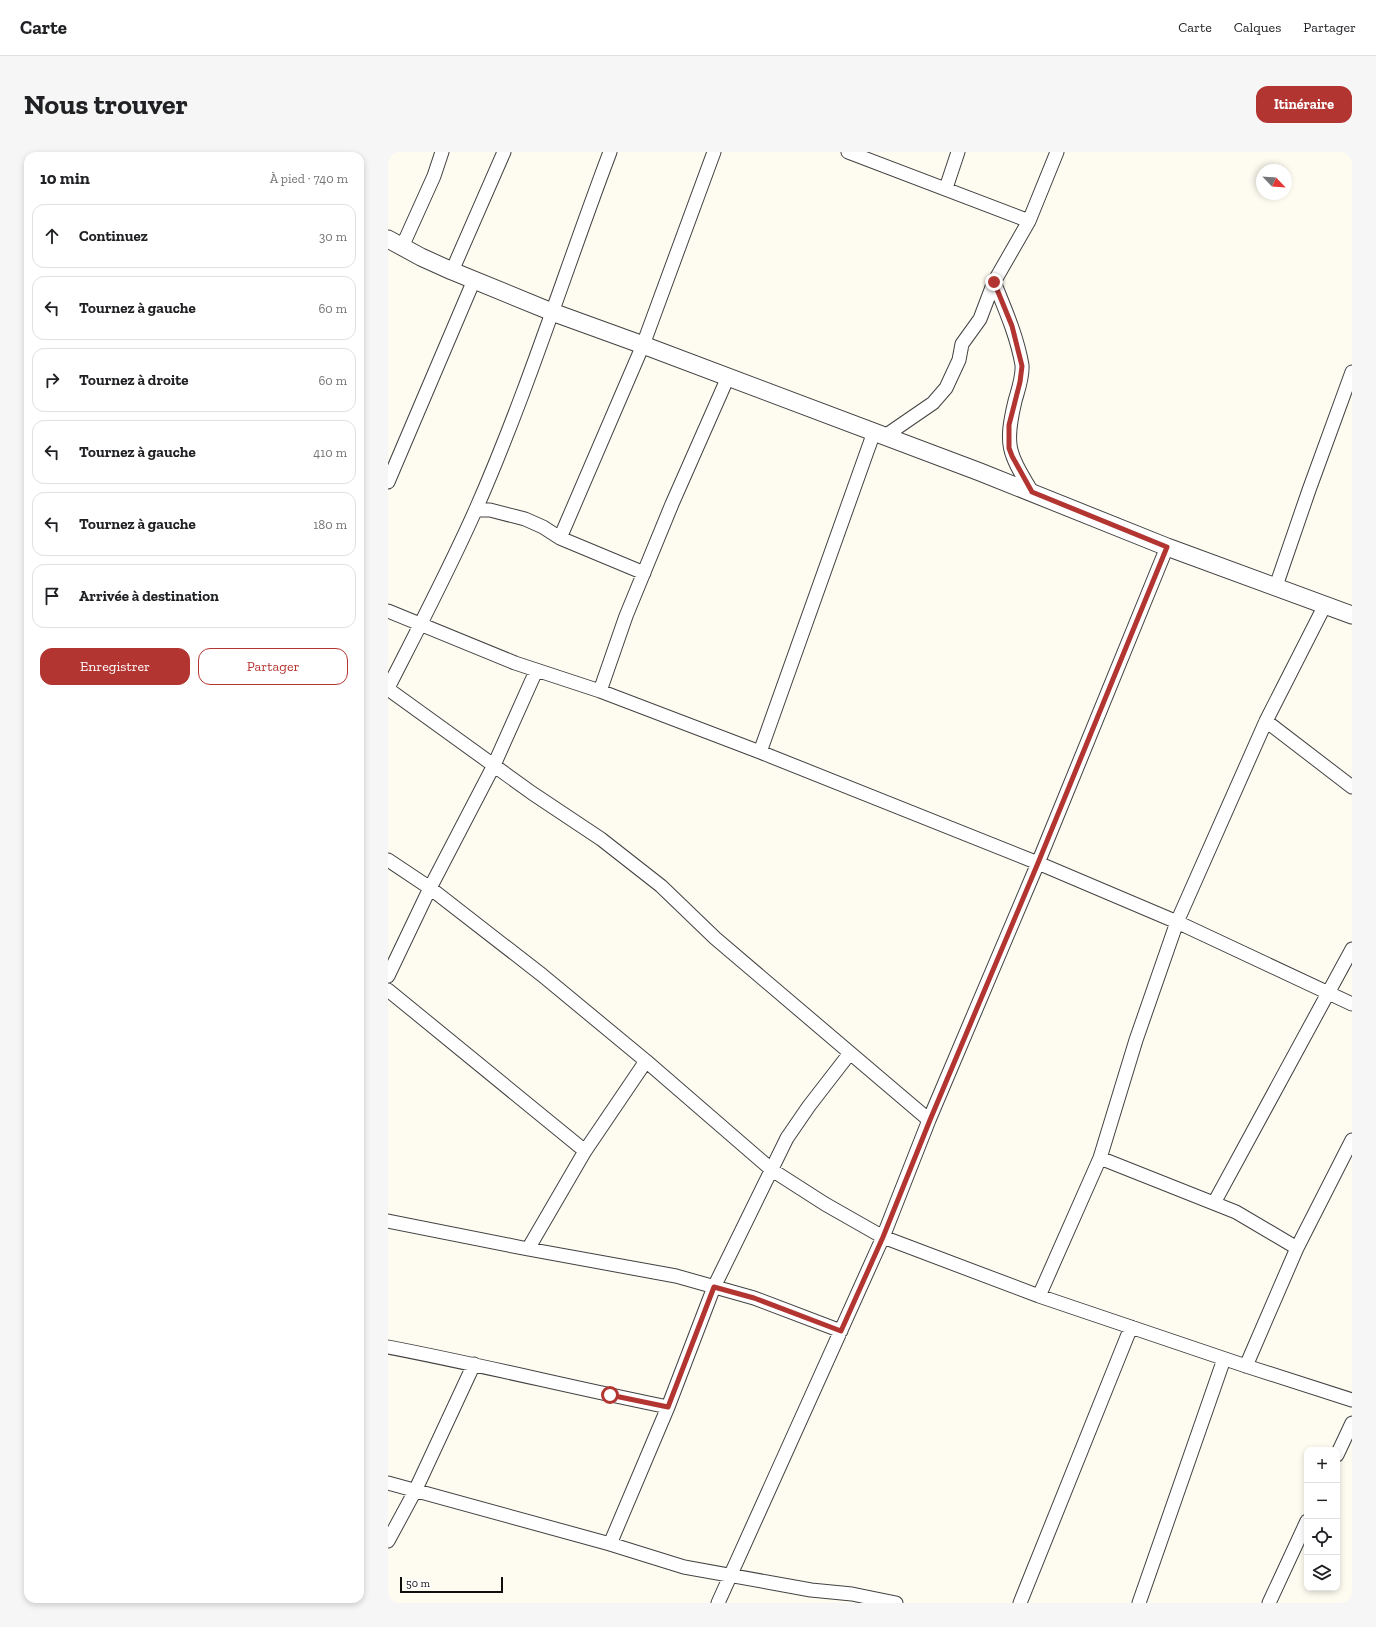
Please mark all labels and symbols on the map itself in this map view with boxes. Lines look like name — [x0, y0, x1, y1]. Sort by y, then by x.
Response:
north arrow — [1256, 164, 1292, 200]
route end — [985, 273, 1003, 291]
route start — [601, 1386, 619, 1404]
scale bar — [400, 1575, 503, 1594]

